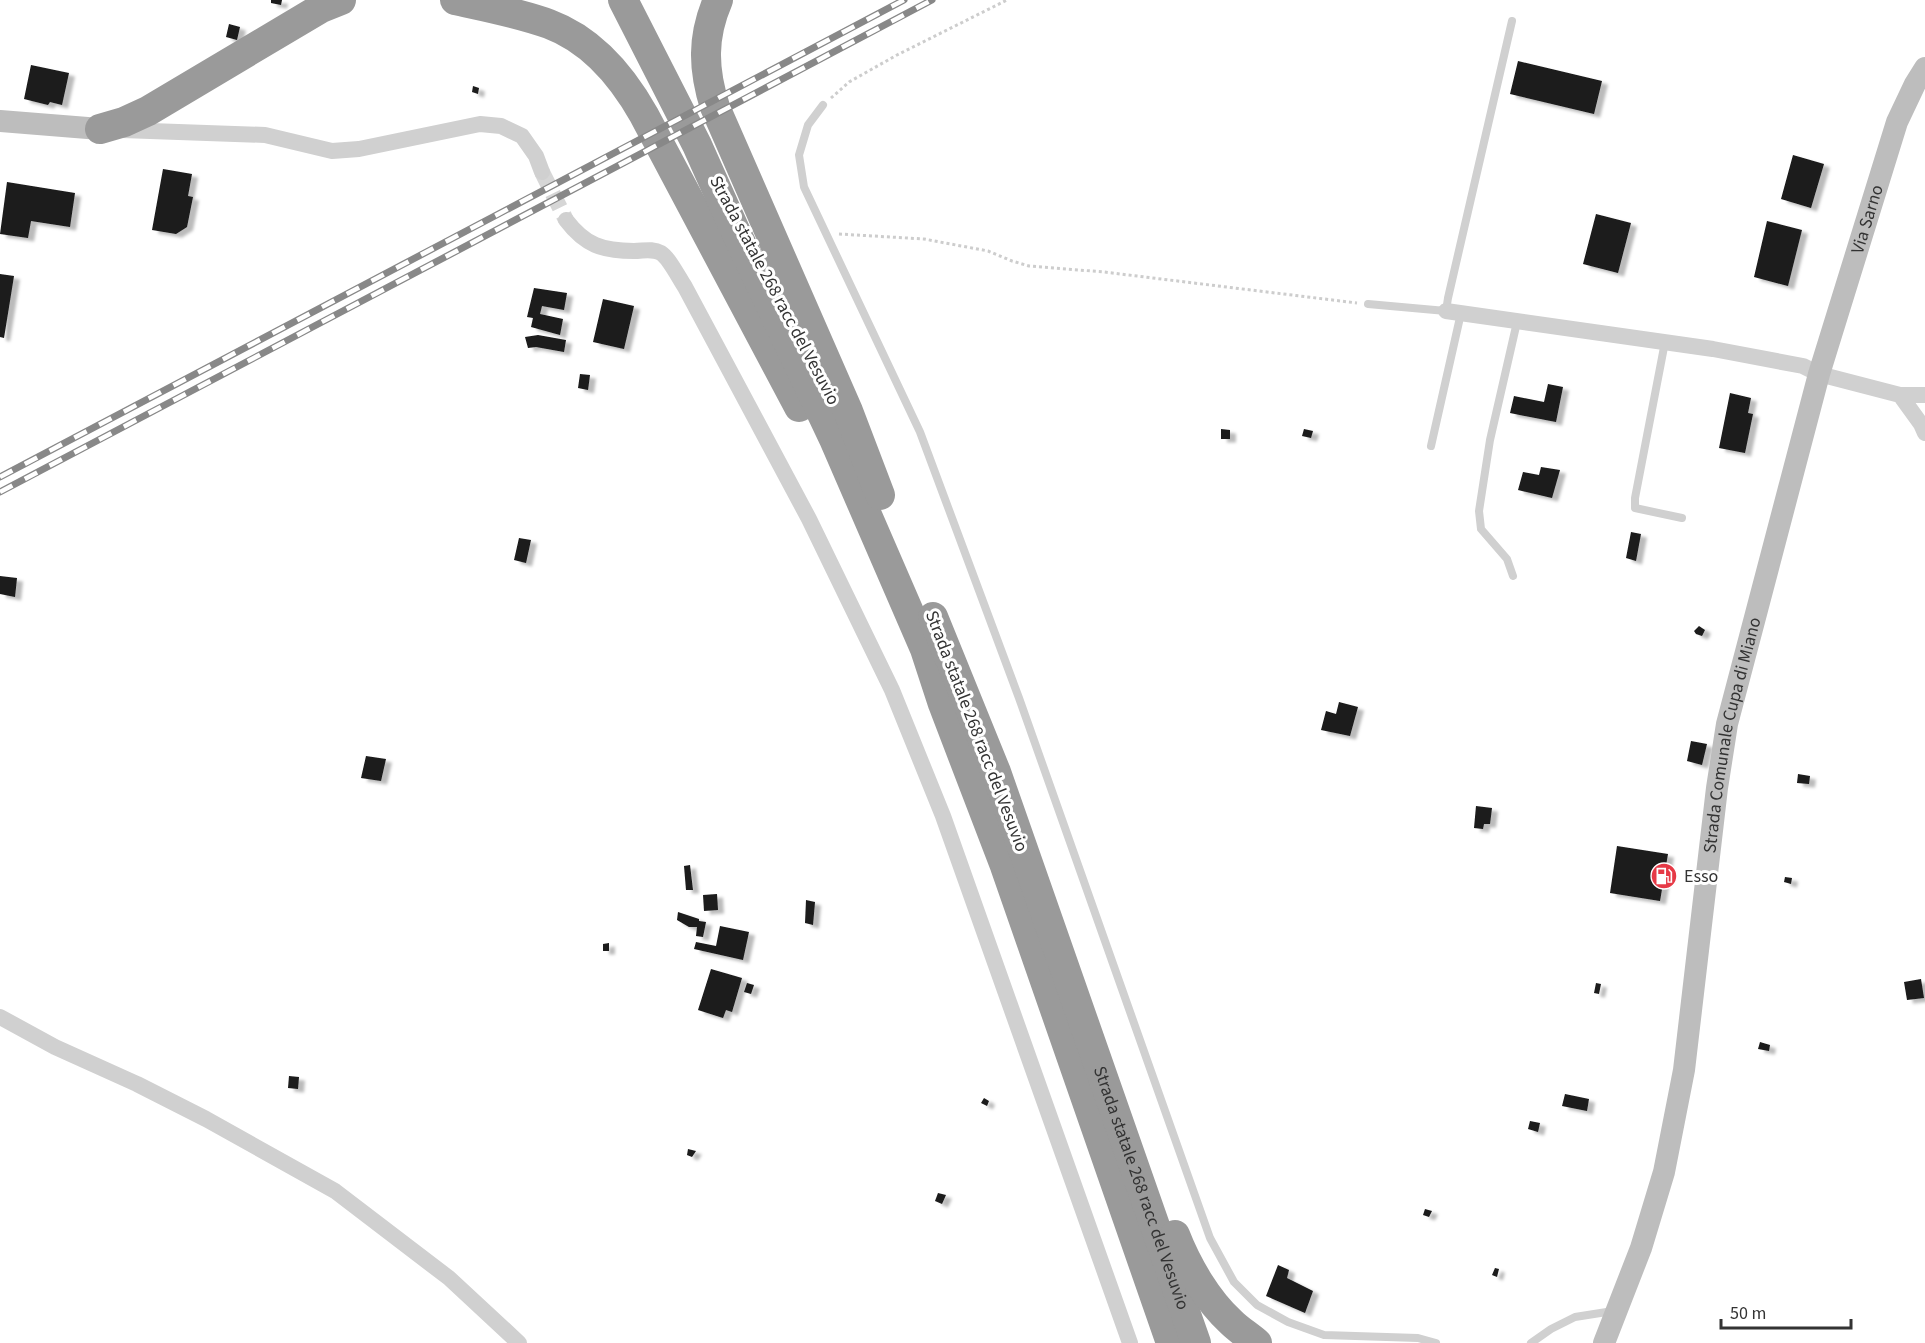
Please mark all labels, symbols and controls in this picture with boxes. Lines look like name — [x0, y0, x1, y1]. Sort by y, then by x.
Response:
street label: Strada statale 268 racc del Vesuvio — [703, 171, 846, 409]
street label: Via Sarno — [1845, 182, 1890, 257]
street label: Strada statale 268 racc del Vesuvio — [919, 607, 1034, 855]
street label: Strada Comunale Cupa di Miano — [1697, 614, 1768, 854]
fuel station icon: Esso — [1649, 861, 1679, 891]
place label: Esso — [1684, 864, 1718, 889]
street label: Strada statale 268 racc del Vesuvio — [1087, 1063, 1195, 1313]
scale bar — [1721, 1292, 1852, 1330]
text: 50 m — [1730, 1301, 1766, 1326]

